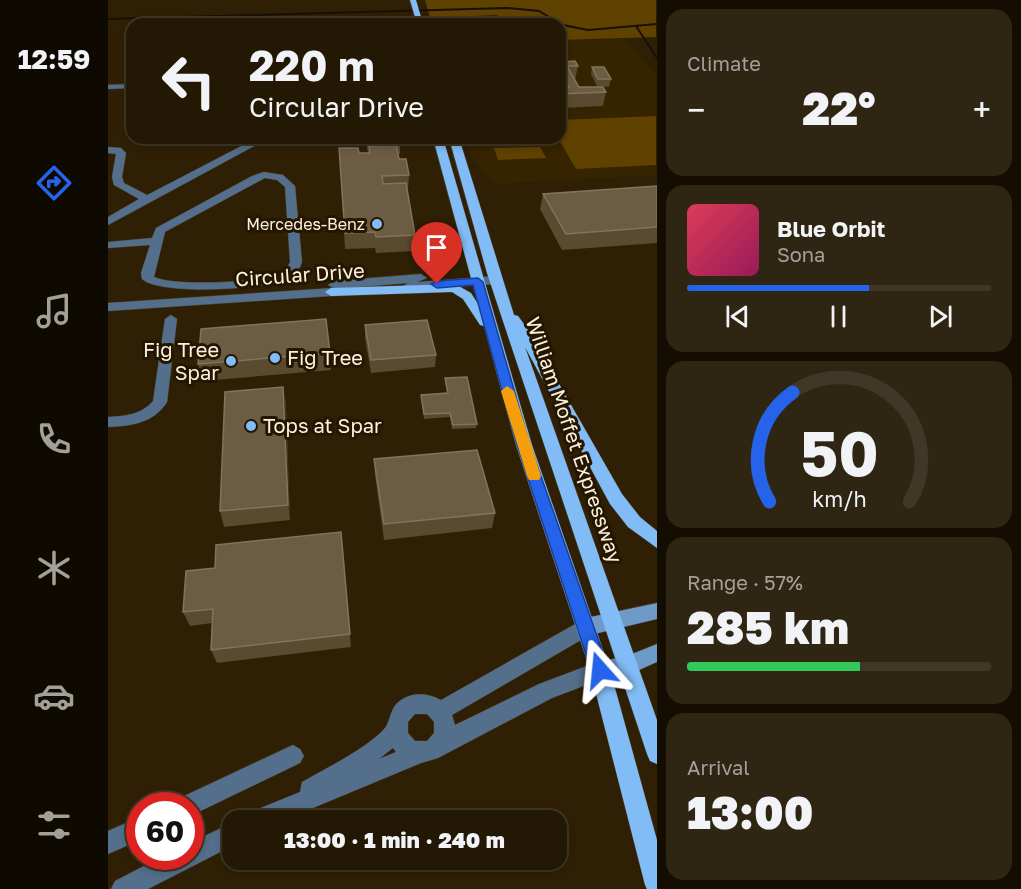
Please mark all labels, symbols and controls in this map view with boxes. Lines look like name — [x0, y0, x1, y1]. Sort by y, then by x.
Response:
text: 220 m — [249, 40, 375, 90]
icon: left — [150, 42, 228, 120]
text: 12:59 — [18, 43, 90, 75]
text: Climate — [687, 51, 761, 75]
text: 22° — [802, 81, 876, 135]
text: − — [687, 90, 705, 129]
text: + — [973, 90, 991, 129]
text: Circular Drive — [249, 91, 424, 123]
icon: directions — [33, 162, 75, 204]
place label: Mercedes-Benz — [246, 214, 365, 234]
text: Blue Orbit — [777, 215, 885, 242]
marker: Mercedes-Benz — [370, 217, 384, 231]
pin — [411, 222, 462, 284]
icon: arrive — [420, 231, 453, 264]
text: Sona — [777, 242, 825, 266]
street label: Circular Drive — [234, 258, 365, 290]
icon: music — [33, 290, 75, 332]
icon: previous — [721, 300, 754, 333]
icon: pause — [822, 300, 855, 333]
icon: next — [924, 300, 957, 333]
street label: William Moffet Expressway — [521, 313, 628, 566]
place label: Fig Tree Spar — [143, 337, 219, 384]
place label: Fig Tree — [287, 345, 363, 369]
marker: Fig Tree — [268, 351, 282, 365]
marker: Fig Tree Spar — [224, 354, 238, 368]
place label: Tops at Spar — [263, 413, 382, 437]
text: 50 — [800, 415, 878, 490]
icon: phone — [33, 418, 75, 460]
marker: Tops at Spar — [244, 419, 258, 433]
text: km/h — [812, 486, 866, 512]
icon: climate — [33, 547, 75, 589]
text: Range · 57% — [687, 570, 803, 594]
text: 285 km — [687, 600, 849, 654]
position arrow — [568, 638, 632, 702]
icon: car — [33, 675, 75, 717]
text: Arrival — [687, 755, 750, 779]
text: 13:00 — [687, 785, 813, 839]
speed limit sign: 60 — [126, 792, 204, 870]
icon: filters — [33, 804, 75, 846]
text: 13:00 · 1 min · 240 m — [284, 826, 505, 853]

